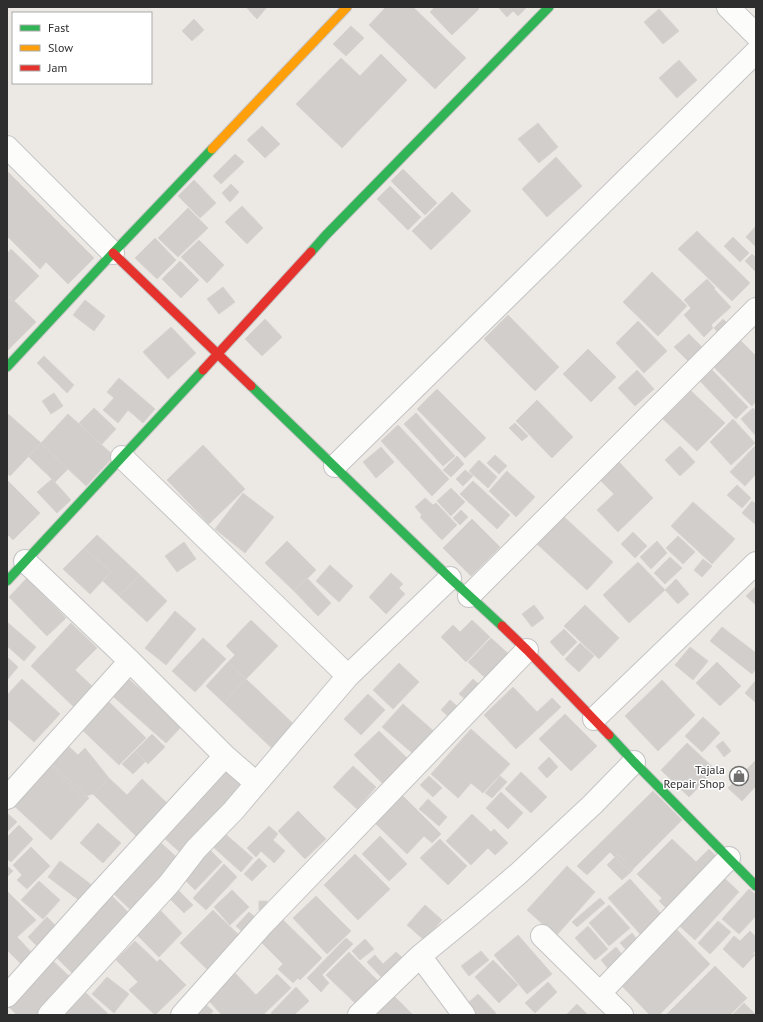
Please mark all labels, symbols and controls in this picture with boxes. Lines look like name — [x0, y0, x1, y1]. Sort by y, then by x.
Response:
legend — [12, 12, 152, 84]
text: Fast — [48, 20, 69, 35]
text: Slow — [48, 40, 73, 55]
text: Jam — [47, 60, 67, 75]
place label: Tajala Repair Shop — [664, 762, 725, 791]
shop icon: Tajala Repair Shop — [728, 765, 750, 787]

